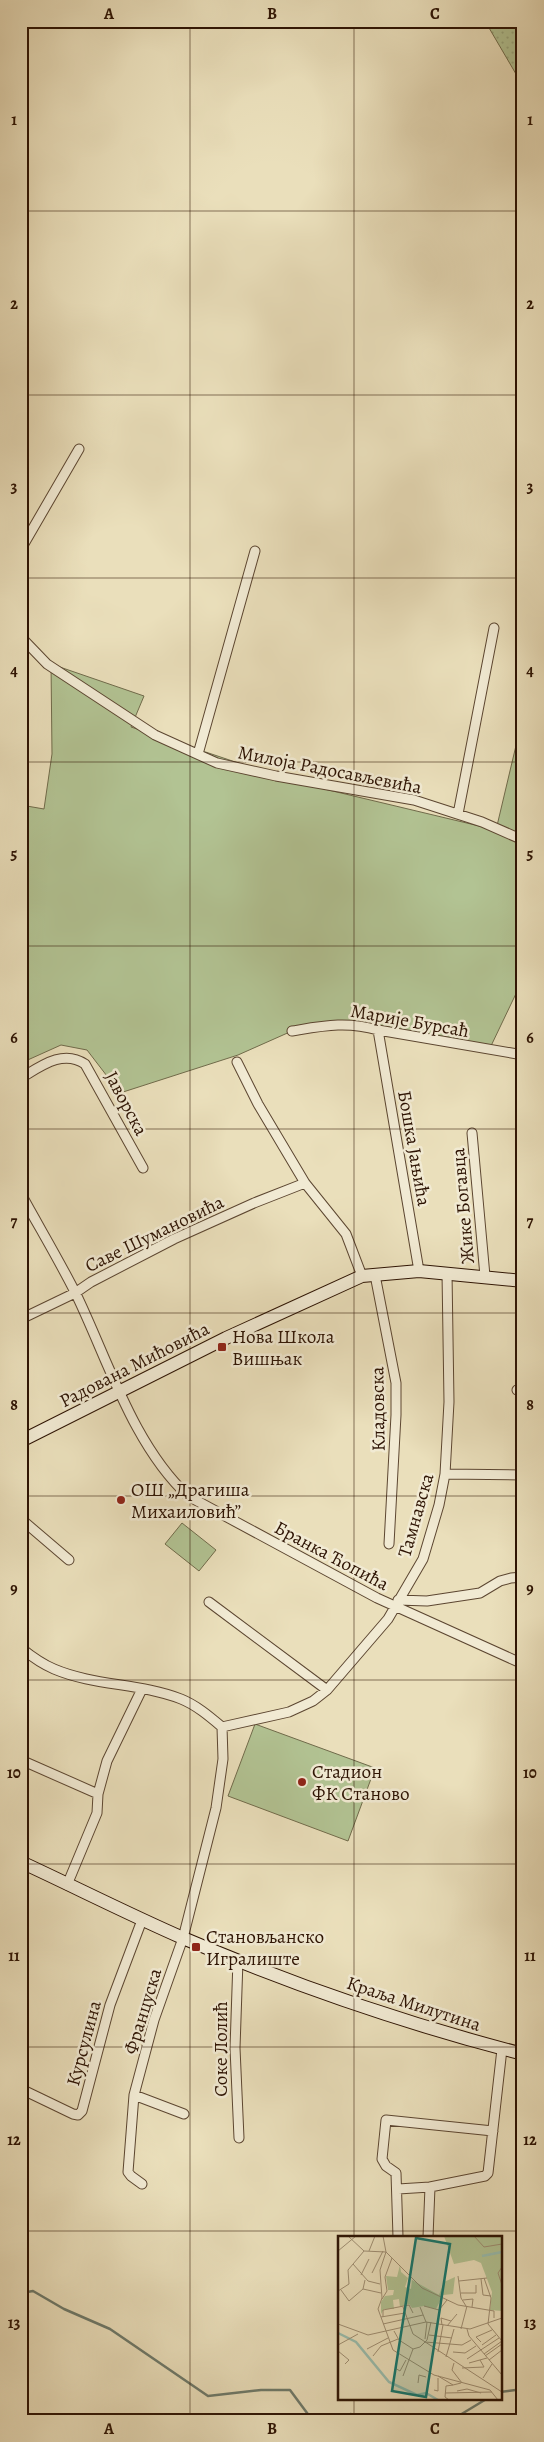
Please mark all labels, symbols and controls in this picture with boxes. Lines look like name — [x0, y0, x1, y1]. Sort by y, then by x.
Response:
text: A — [103, 3, 115, 25]
text: B — [267, 3, 277, 25]
text: C — [430, 3, 440, 25]
text: 1 — [11, 109, 17, 131]
text: 1 — [527, 109, 533, 131]
text: 2 — [10, 293, 18, 315]
text: 2 — [526, 293, 534, 315]
text: 3 — [11, 476, 18, 498]
text: 3 — [527, 476, 534, 498]
text: 4 — [10, 660, 18, 682]
text: 4 — [526, 660, 534, 682]
street label: Милоја Радосављевића — [236, 739, 424, 801]
text: 5 — [11, 843, 18, 865]
text: 5 — [527, 843, 534, 865]
street label: Марије Бурсаћ — [349, 998, 471, 1044]
text: 6 — [10, 1027, 18, 1049]
text: 6 — [526, 1027, 534, 1049]
street label: Јаворска — [98, 1067, 154, 1140]
street label: Бошка Јањића — [391, 1088, 437, 1208]
street label: Жике Богавца — [445, 1147, 481, 1265]
street label: Саве Шумановића — [81, 1189, 228, 1279]
text: 7 — [11, 1211, 18, 1233]
text: 7 — [527, 1211, 534, 1233]
street label: Радована Мићовића — [55, 1316, 214, 1414]
place label: Нова Школа Вишњак — [232, 1324, 335, 1372]
marker: Нова Школа Вишњак — [216, 1341, 228, 1353]
street label: Кладовска — [364, 1366, 392, 1452]
text: 8 — [10, 1394, 18, 1416]
text: 8 — [526, 1394, 534, 1416]
street label: Тамнавска — [392, 1470, 440, 1560]
place label: ОШ „Драгиша Михаиловић” — [131, 1477, 250, 1525]
marker: ОШ „Драгиша Михаиловић” — [115, 1494, 127, 1506]
street label: Бранка Ћопића — [270, 1515, 394, 1597]
text: 9 — [10, 1578, 18, 1600]
text: 9 — [526, 1578, 534, 1600]
place label: Стадион ФК Станово — [312, 1759, 410, 1807]
text: 10 — [7, 1762, 21, 1784]
text: 10 — [523, 1762, 537, 1784]
marker: Стадион ФК Станово — [296, 1776, 308, 1788]
place label: Становљанско Игралиште — [206, 1924, 324, 1972]
marker: Становљанско Игралиште — [190, 1941, 202, 1953]
text: 11 — [8, 1945, 20, 1967]
text: 11 — [524, 1945, 536, 1967]
street label: Француска — [118, 1965, 168, 2057]
street label: Краља Милутина — [343, 1970, 484, 2038]
street label: Курсулина — [60, 1997, 108, 2089]
street label: Соке Лолић — [208, 2001, 234, 2097]
text: 12 — [7, 2129, 21, 2151]
text: 12 — [523, 2129, 537, 2151]
inset map — [338, 2236, 502, 2400]
text: 13 — [8, 2312, 20, 2334]
text: 13 — [524, 2312, 536, 2334]
text: A — [103, 2418, 115, 2440]
text: B — [267, 2418, 277, 2440]
text: C — [430, 2418, 440, 2440]

